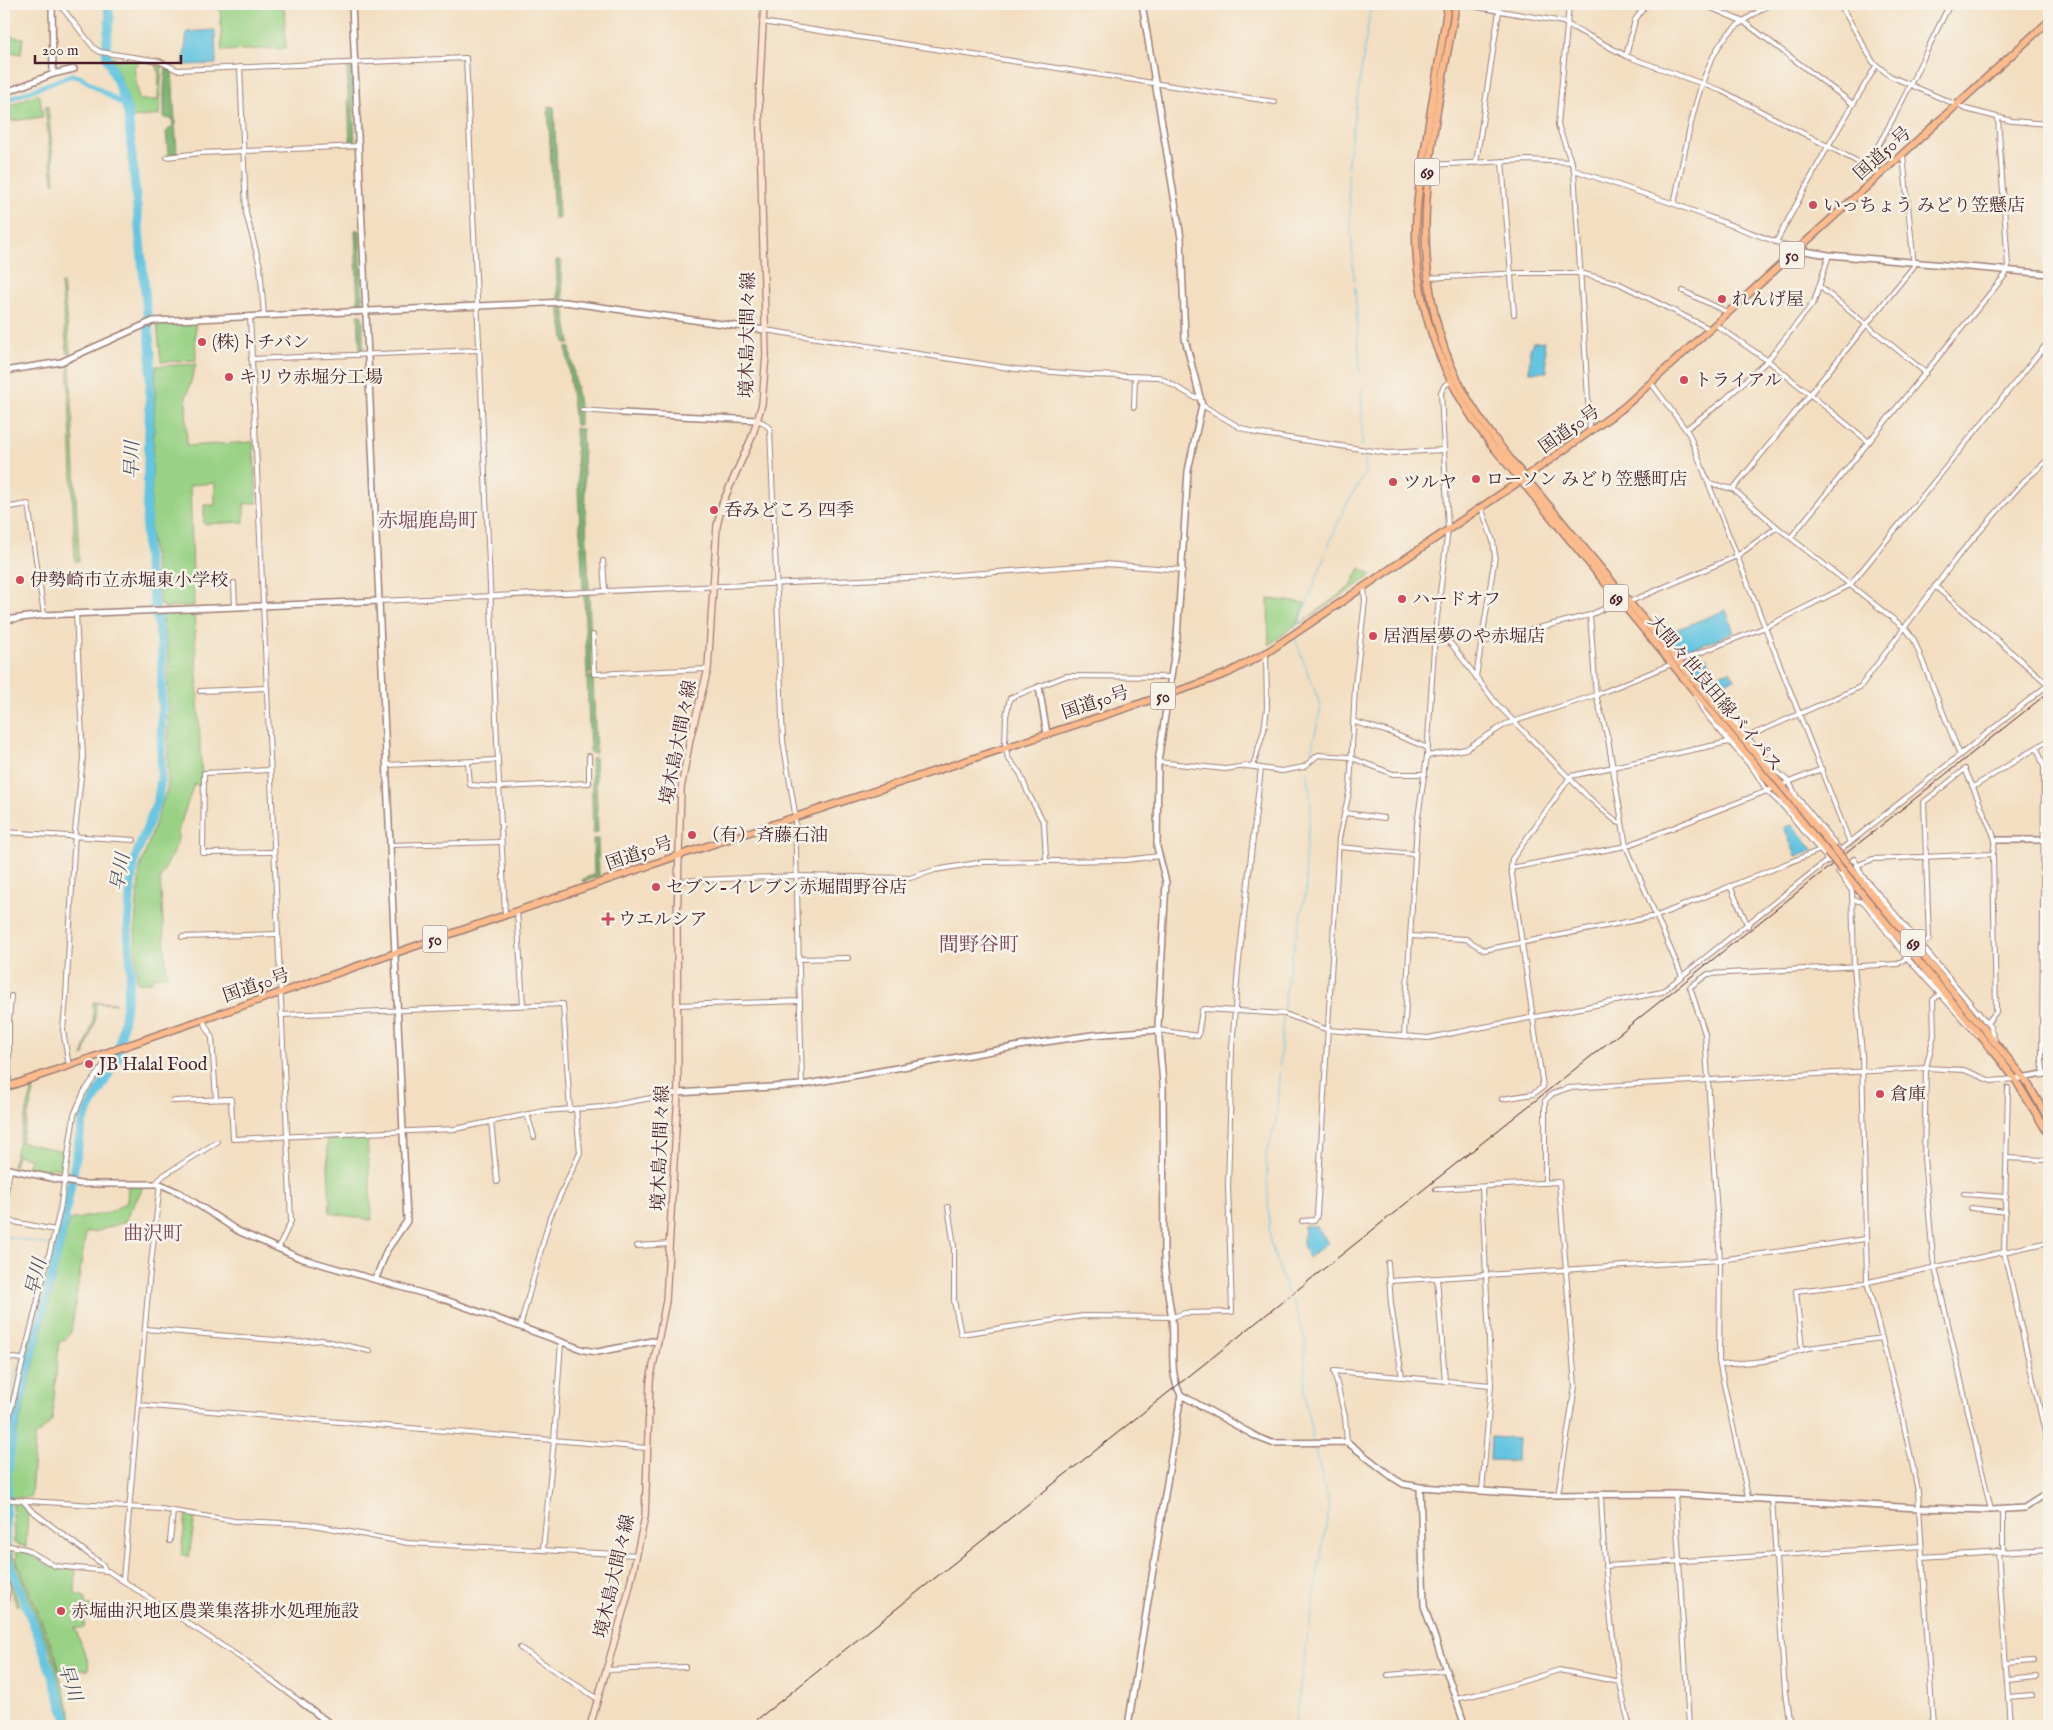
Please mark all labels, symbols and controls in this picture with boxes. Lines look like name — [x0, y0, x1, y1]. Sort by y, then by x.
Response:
scale bar — [35, 32, 181, 64]
text: 200 m — [42, 41, 79, 60]
street label: 国道50号 — [1850, 122, 1916, 186]
road number: 69 — [1414, 158, 1440, 186]
place label: いっちょう みどり笠懸店 — [1823, 195, 2025, 218]
marker: いっちょう みどり笠懸店 — [1807, 199, 1819, 211]
road number: 50 — [1780, 242, 1804, 268]
street label: 境木島大間々線 — [736, 272, 761, 398]
place label: れんげ屋 — [1732, 289, 1804, 312]
marker: れんげ屋 — [1716, 293, 1728, 305]
place label: (株)トチバン — [212, 332, 310, 355]
marker: (株)トチバン — [196, 336, 208, 348]
place label: キリウ赤堀分工場 — [239, 367, 383, 390]
place label: トライアル — [1694, 370, 1782, 393]
marker: キリウ赤堀分工場 — [223, 371, 235, 383]
marker: トライアル — [1678, 374, 1690, 386]
street label: 国道50号 — [1535, 401, 1605, 460]
water label: 早川 — [121, 439, 145, 479]
place label: ローソン みどり笠懸町店 — [1486, 469, 1687, 492]
place label: ツルヤ — [1403, 472, 1457, 495]
marker: ローソン みどり笠懸町店 — [1470, 473, 1482, 485]
marker: ツルヤ — [1387, 476, 1399, 488]
place label: 呑みどころ 四季 — [724, 500, 854, 523]
marker: 呑みどころ 四季 — [708, 504, 720, 516]
district label: 赤堀鹿島町 — [378, 509, 478, 534]
place label: 伊勢崎市立赤堀東小学校 — [30, 570, 228, 593]
marker: 伊勢崎市立赤堀東小学校 — [14, 574, 26, 586]
road number: 69 — [1604, 584, 1628, 612]
place label: ハードオフ — [1412, 589, 1501, 612]
marker: ハードオフ — [1396, 593, 1408, 605]
street label: 大間々世良田線バイパス — [1642, 611, 1786, 777]
place label: 居酒屋夢のや赤堀店 — [1383, 626, 1545, 649]
marker: 居酒屋夢のや赤堀店 — [1367, 630, 1379, 642]
street label: 境木島大間々線 — [656, 678, 703, 806]
street label: 国道50号 — [1059, 682, 1132, 725]
road number: 50 — [1150, 682, 1176, 709]
place label: （有）斉藤石油 — [702, 825, 828, 848]
marker: （有）斉藤石油 — [686, 829, 698, 841]
street label: 国道50号 — [603, 832, 676, 877]
water label: 早川 — [106, 850, 136, 893]
place label: セブン-イレブン赤堀間野谷店 — [666, 877, 907, 900]
marker: セブン-イレブン赤堀間野谷店 — [650, 881, 662, 893]
place label: ウエルシア — [618, 909, 708, 932]
marker: ウエルシア — [602, 913, 614, 925]
road number: 50 — [422, 926, 448, 952]
road number: 69 — [1900, 930, 1926, 956]
district label: 間野谷町 — [939, 933, 1019, 958]
street label: 国道50号 — [220, 964, 293, 1009]
place label: JB Halal Food — [97, 1054, 208, 1077]
marker: JB Halal Food — [83, 1058, 95, 1070]
place label: 倉庫 — [1890, 1084, 1926, 1107]
street label: 境木島大間々線 — [648, 1085, 675, 1211]
marker: 倉庫 — [1874, 1088, 1886, 1100]
district label: 曲沢町 — [123, 1222, 183, 1247]
water label: 早川 — [21, 1254, 53, 1299]
street label: 境木島大間々線 — [590, 1512, 641, 1640]
place label: 赤堀曲沢地区農業集落排水処理施設 — [71, 1601, 359, 1624]
marker: 赤堀曲沢地区農業集落排水処理施設 — [55, 1605, 67, 1617]
water label: 早川 — [52, 1661, 87, 1706]

